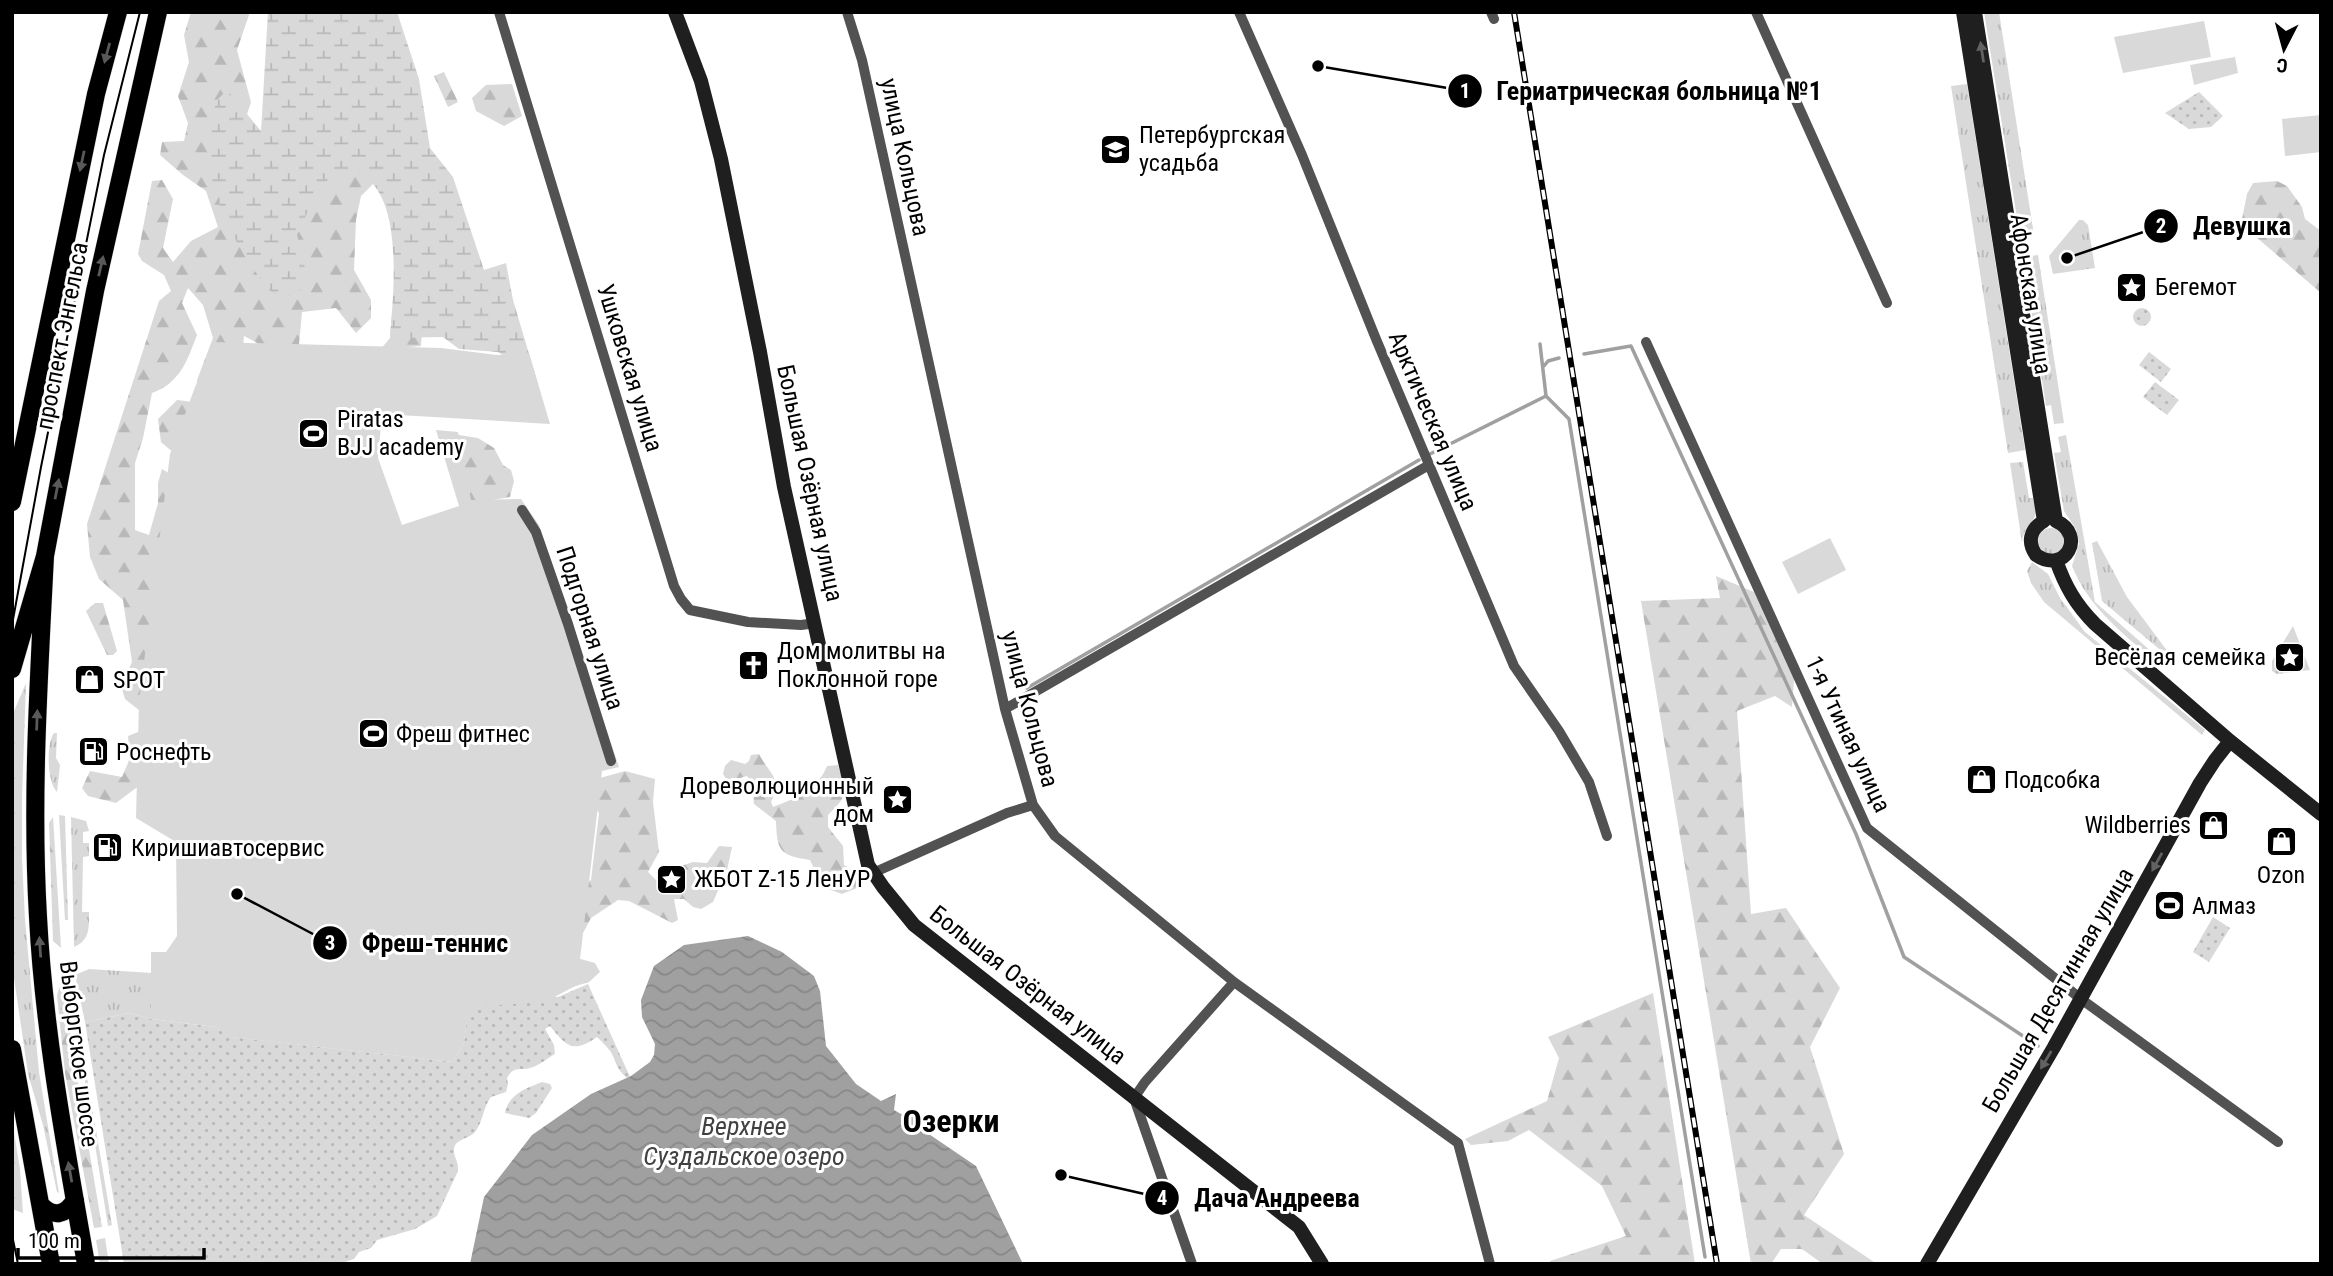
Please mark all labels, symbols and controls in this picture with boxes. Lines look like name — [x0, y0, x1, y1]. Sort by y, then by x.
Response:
north arrow — [2249, 14, 2319, 84]
one-way arrow — [1976, 41, 1987, 63]
one-way arrow — [101, 42, 112, 64]
text: С — [2276, 53, 2289, 77]
callout: Гериатрическая больница №1 — [1447, 67, 1836, 114]
street label: улица Кольцова — [875, 76, 935, 238]
text: Гериатрическая больница №1 — [1496, 76, 1822, 106]
text: 1 — [1460, 79, 1470, 103]
place label: Петербургская усадьба — [1139, 121, 1285, 177]
school or university icon: Петербургская усадьба — [1099, 132, 1133, 166]
one-way arrow — [76, 150, 87, 172]
callout: Девушка — [2144, 202, 2305, 249]
text: Девушка — [2193, 211, 2291, 241]
street label: Афонская улица — [2004, 212, 2058, 376]
text: 2 — [2156, 214, 2166, 238]
street label: проспект Энгельса — [30, 240, 94, 432]
one-way arrow — [96, 255, 107, 277]
place icon: Бегемот — [2115, 270, 2149, 304]
place label: Бегемот — [2155, 273, 2237, 301]
street label: Ушковская улица — [591, 281, 669, 455]
street label: Арктическая улица — [1383, 327, 1483, 515]
street label: Большая Озёрная улица — [771, 362, 849, 604]
place label: Piratas BJJ academy — [337, 405, 464, 461]
sports icon: Piratas BJJ academy — [297, 416, 331, 450]
one-way arrow — [51, 478, 62, 500]
street label: Подгорная улица — [550, 543, 630, 713]
street label: улица Кольцова — [996, 628, 1064, 790]
place label: Дом молитвы на Поклонной горе — [777, 637, 946, 693]
place icon: Весёлая семейка — [2272, 640, 2306, 674]
place label: Весёлая семейка — [2094, 643, 2266, 671]
church icon: Дом молитвы на Поклонной горе — [737, 648, 771, 682]
street label: 1-я Утиная улица — [1800, 651, 1896, 817]
shop icon: SPOT — [73, 663, 107, 697]
place label: SPOT — [113, 666, 165, 694]
one-way arrow — [32, 708, 43, 730]
sports icon: Фреш фитнес — [356, 717, 390, 751]
place label: Фреш фитнес — [396, 720, 530, 748]
fuel station icon: Роснефть — [76, 735, 110, 769]
place label: Роснефть — [116, 738, 212, 766]
shop icon: Подсобка — [1964, 763, 1998, 797]
place label: Подсобка — [2004, 766, 2101, 794]
place label: Дореволюционный дом — [680, 772, 874, 828]
place icon: Дореволюционный дом — [880, 783, 914, 817]
shop icon: Wildberries — [2197, 808, 2231, 842]
place label: Wildberries — [2084, 811, 2191, 839]
shop icon: Ozon — [2264, 824, 2298, 858]
fuel station icon: Киришиавтосервис — [91, 831, 125, 865]
place label: Киришиавтосервис — [131, 834, 324, 862]
one-way arrow — [2151, 852, 2163, 871]
place label: Ozon — [2257, 861, 2305, 889]
place icon: ЖБОТ Z-15 ЛенУР — [654, 862, 688, 896]
street label: Большая Десятинная улица — [1976, 863, 2140, 1117]
place label: ЖБОТ Z-15 ЛенУР — [694, 865, 870, 893]
sports icon: Алмаз — [2152, 889, 2186, 923]
place label: Алмаз — [2192, 892, 2256, 920]
street label: Большая Озёрная улица — [924, 900, 1132, 1070]
callout: Фреш-теннис — [312, 919, 522, 966]
text: Фреш-теннис — [362, 928, 508, 958]
text: 3 — [325, 931, 335, 955]
one-way arrow — [34, 936, 45, 958]
street label: Выборгское шоссе — [54, 959, 104, 1149]
one-way arrow — [2040, 1051, 2053, 1070]
district label: Озерки — [902, 1102, 1000, 1140]
water label: Верхнее Суздальское озеро — [643, 1111, 845, 1171]
one-way arrow — [64, 1161, 75, 1183]
callout: Дача Андреева — [1145, 1174, 1374, 1221]
text: Дача Андреева — [1194, 1183, 1360, 1213]
text: 4 — [1157, 1186, 1167, 1210]
scale bar — [18, 1216, 203, 1260]
text: 100 m — [28, 1229, 80, 1253]

